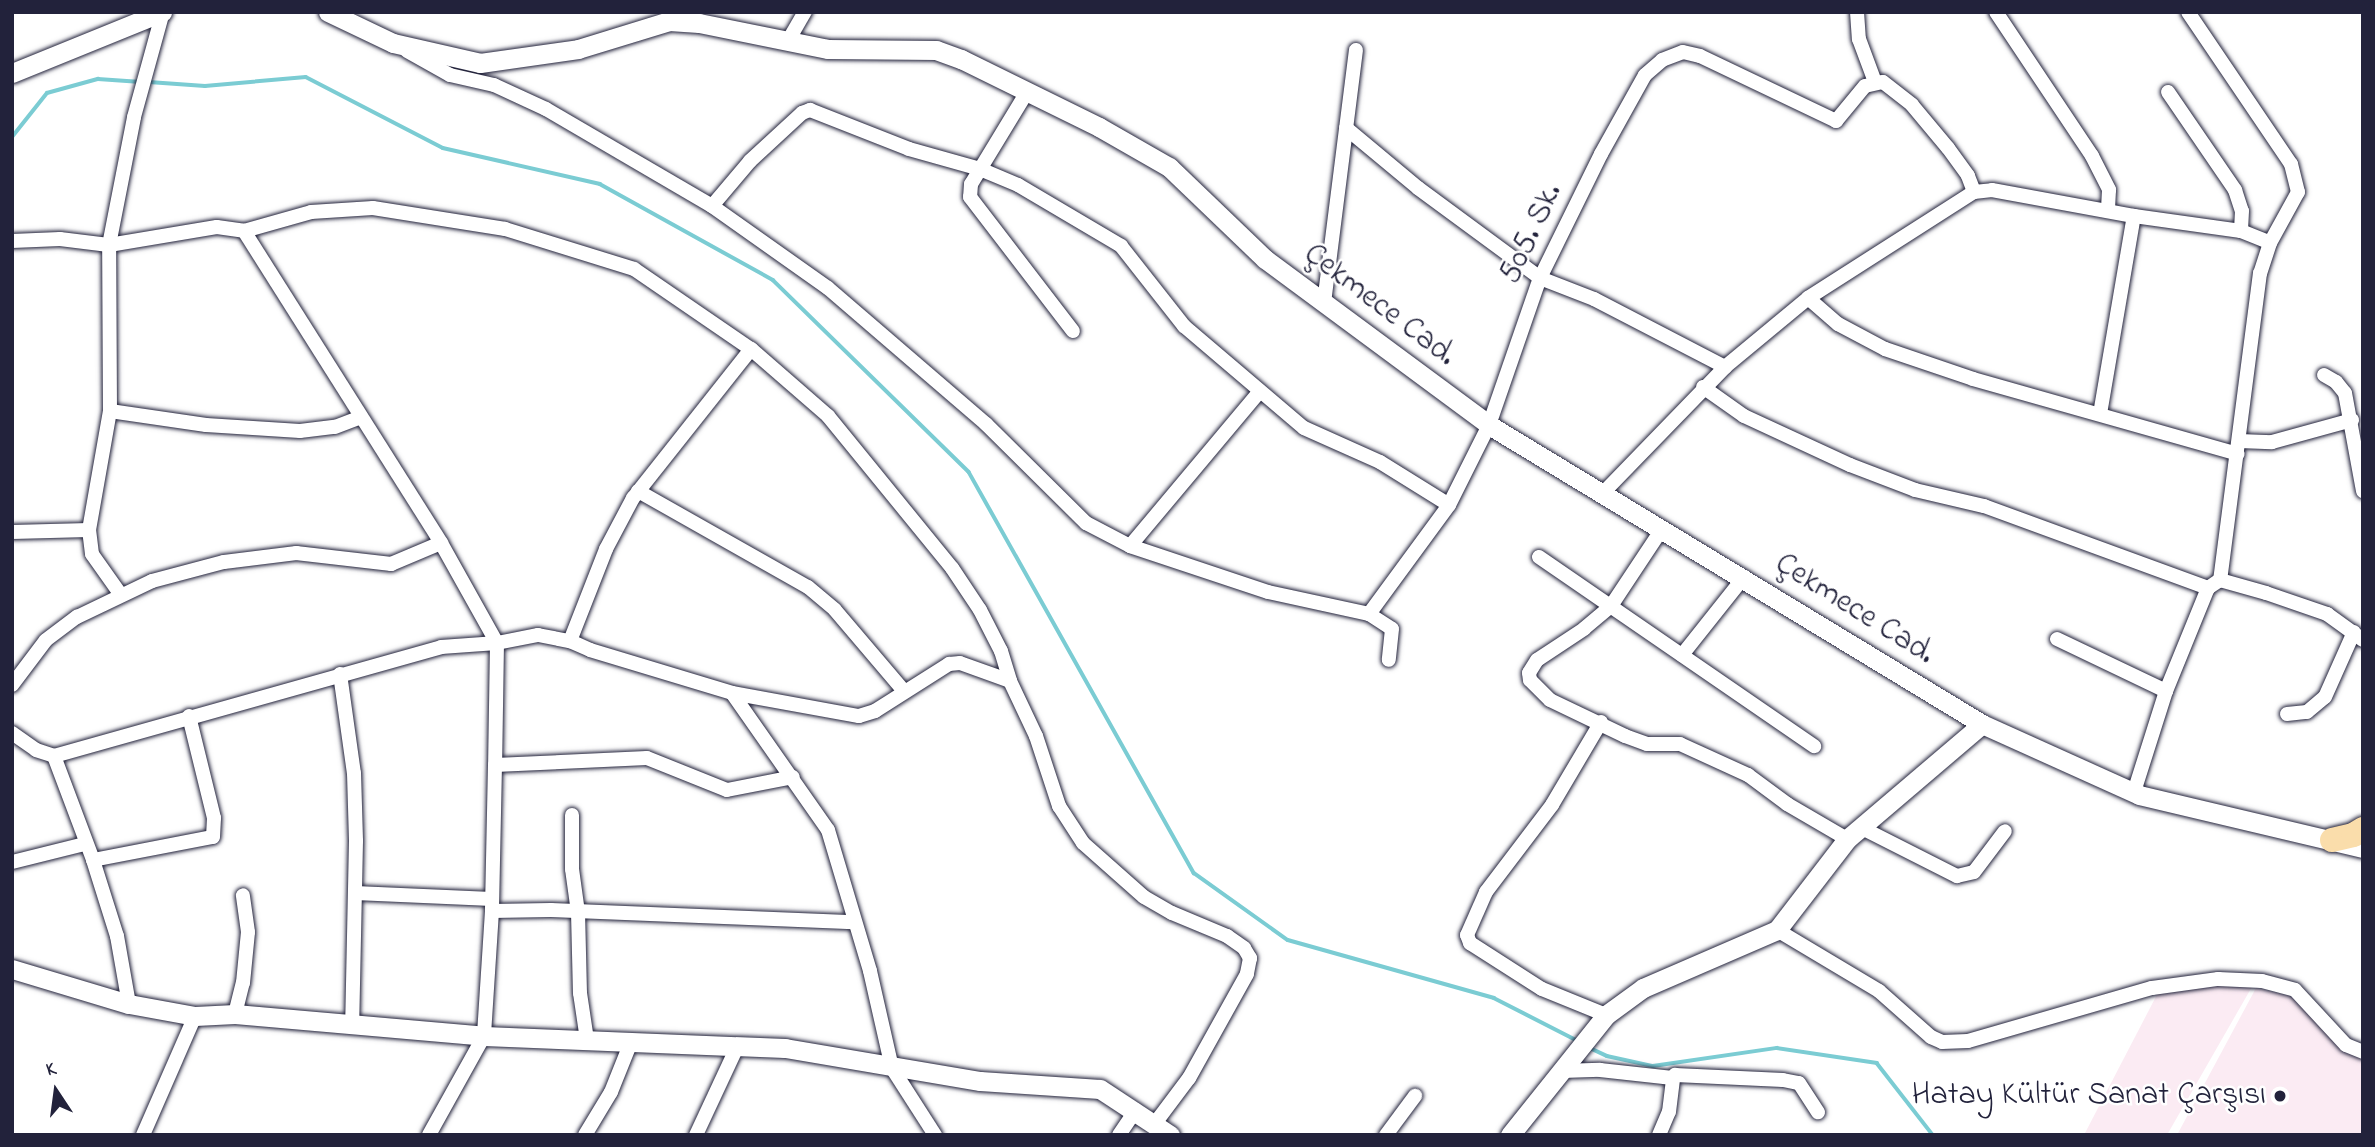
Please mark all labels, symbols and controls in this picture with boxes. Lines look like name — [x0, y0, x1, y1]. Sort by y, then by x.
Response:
street label: 505. Sk. — [1492, 178, 1572, 290]
street label: Çekmece Cad. — [1295, 236, 1463, 376]
street label: Çekmece Cad. — [1767, 546, 1941, 674]
north arrow — [21, 1056, 91, 1126]
text: K — [44, 1056, 59, 1084]
place label: Hatay Kültür Sanat Çarşısı — [1912, 1077, 2266, 1115]
marker: Hatay Kültür Sanat Çarşısı — [2272, 1088, 2288, 1104]

